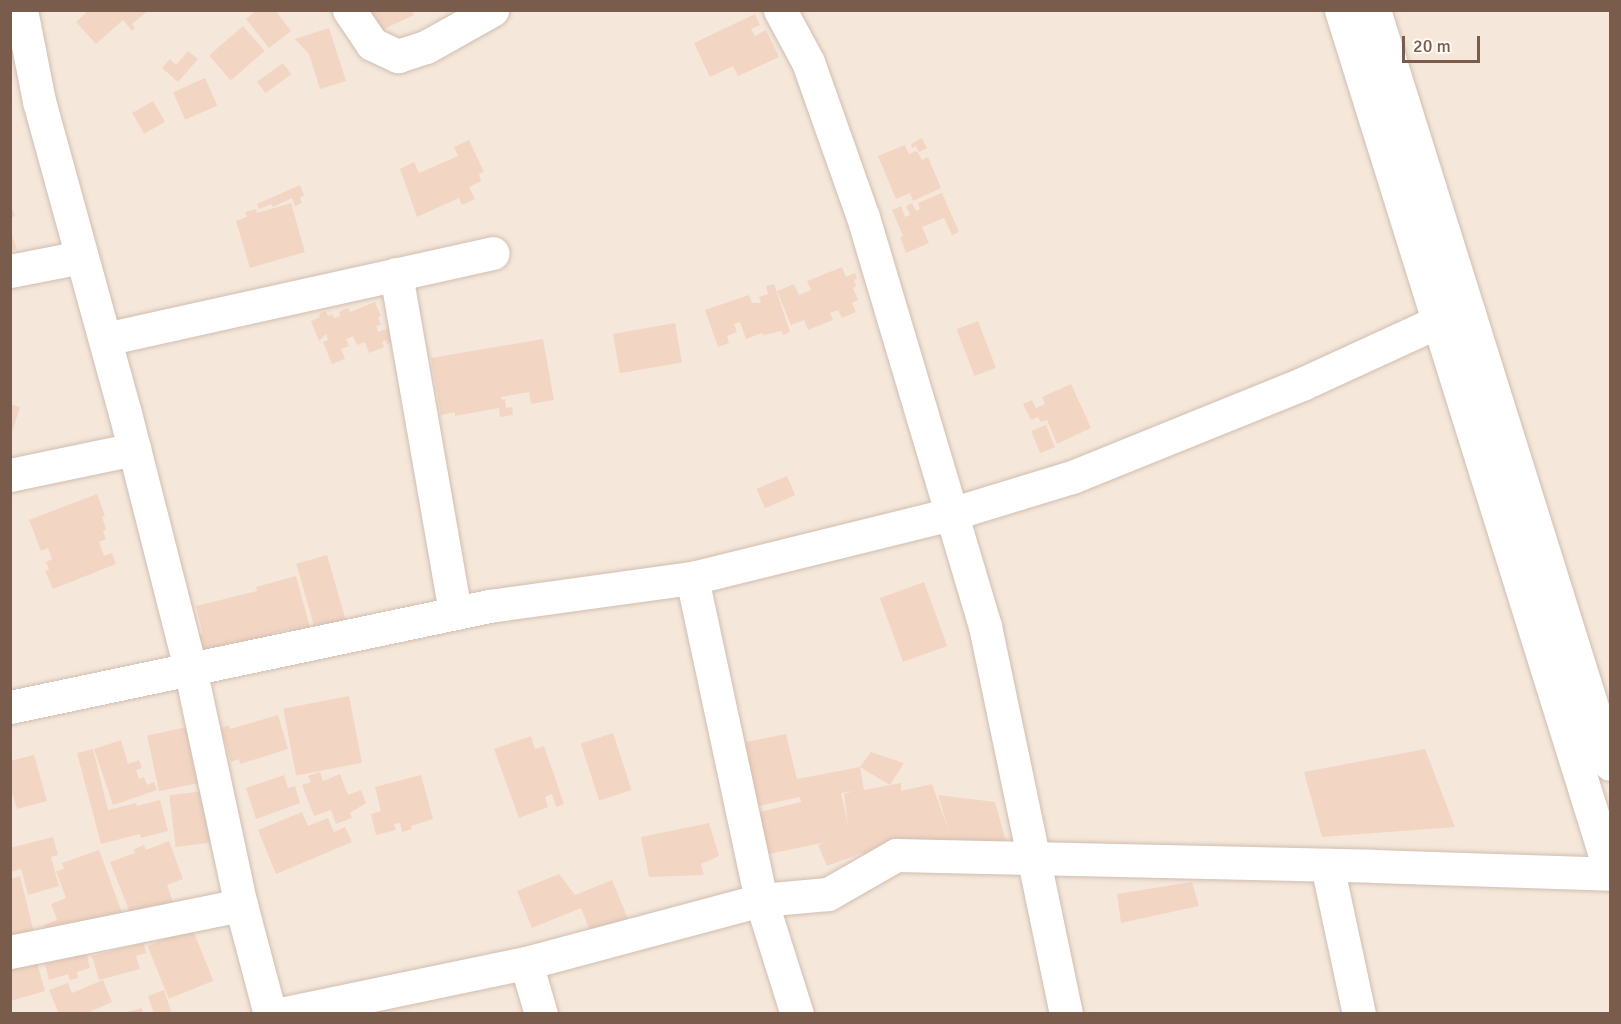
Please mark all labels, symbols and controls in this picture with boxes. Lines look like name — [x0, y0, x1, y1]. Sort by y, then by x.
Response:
scale bar — [1405, 24, 1483, 62]
text: 20 m — [1413, 35, 1451, 57]

